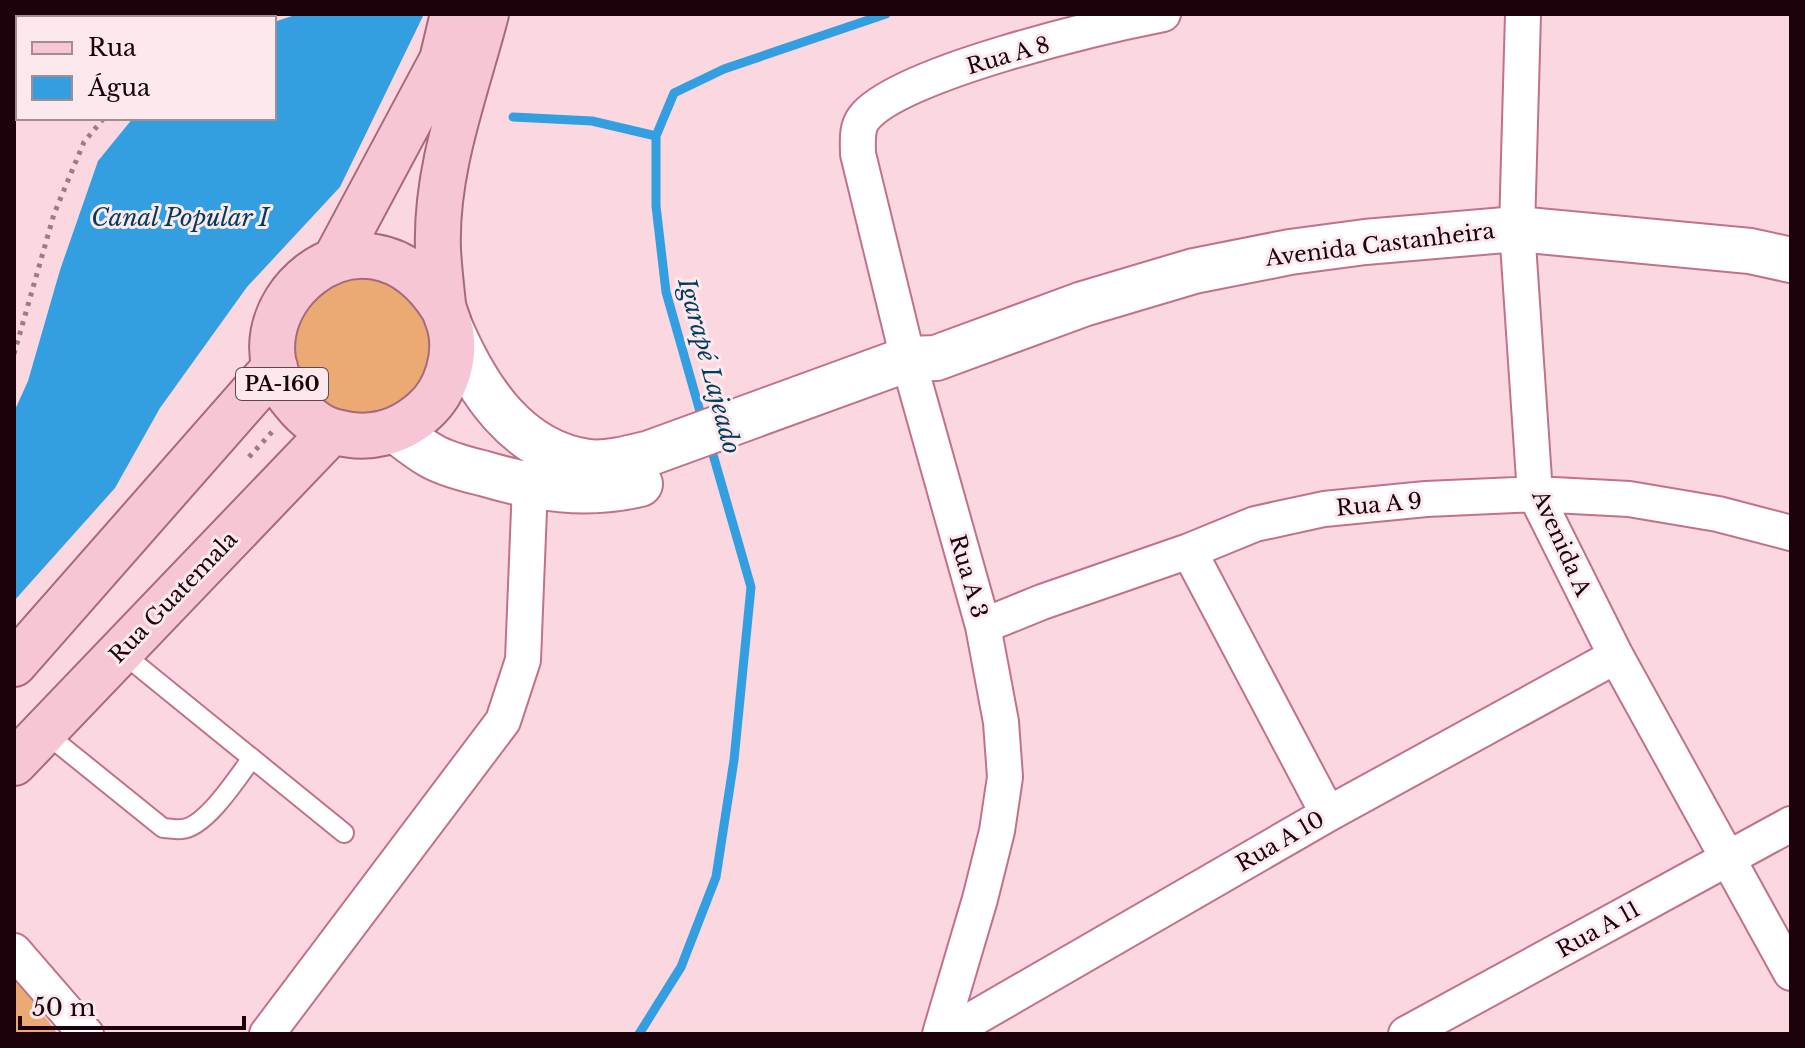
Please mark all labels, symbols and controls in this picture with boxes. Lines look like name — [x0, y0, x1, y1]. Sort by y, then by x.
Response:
legend — [16, 16, 276, 120]
street label: Rua A 8 — [963, 31, 1053, 80]
text: Rua — [88, 33, 137, 62]
text: Água — [87, 73, 151, 102]
water label: Canal Popular I — [91, 203, 271, 232]
street label: Avenida Castanheira — [1263, 217, 1497, 272]
water label: Igarapé Lajeado — [672, 274, 747, 457]
road number: PA-160 — [236, 368, 328, 400]
street label: Avenida A — [1526, 485, 1597, 601]
street label: Rua A 9 — [1335, 487, 1423, 522]
street label: Rua Guatemala — [104, 525, 244, 669]
street label: Rua A 3 — [944, 531, 993, 621]
street label: Rua A 10 — [1231, 805, 1329, 877]
street label: Rua A 11 — [1552, 895, 1645, 963]
scale bar — [20, 980, 244, 1030]
text: 50 m — [32, 993, 96, 1022]

